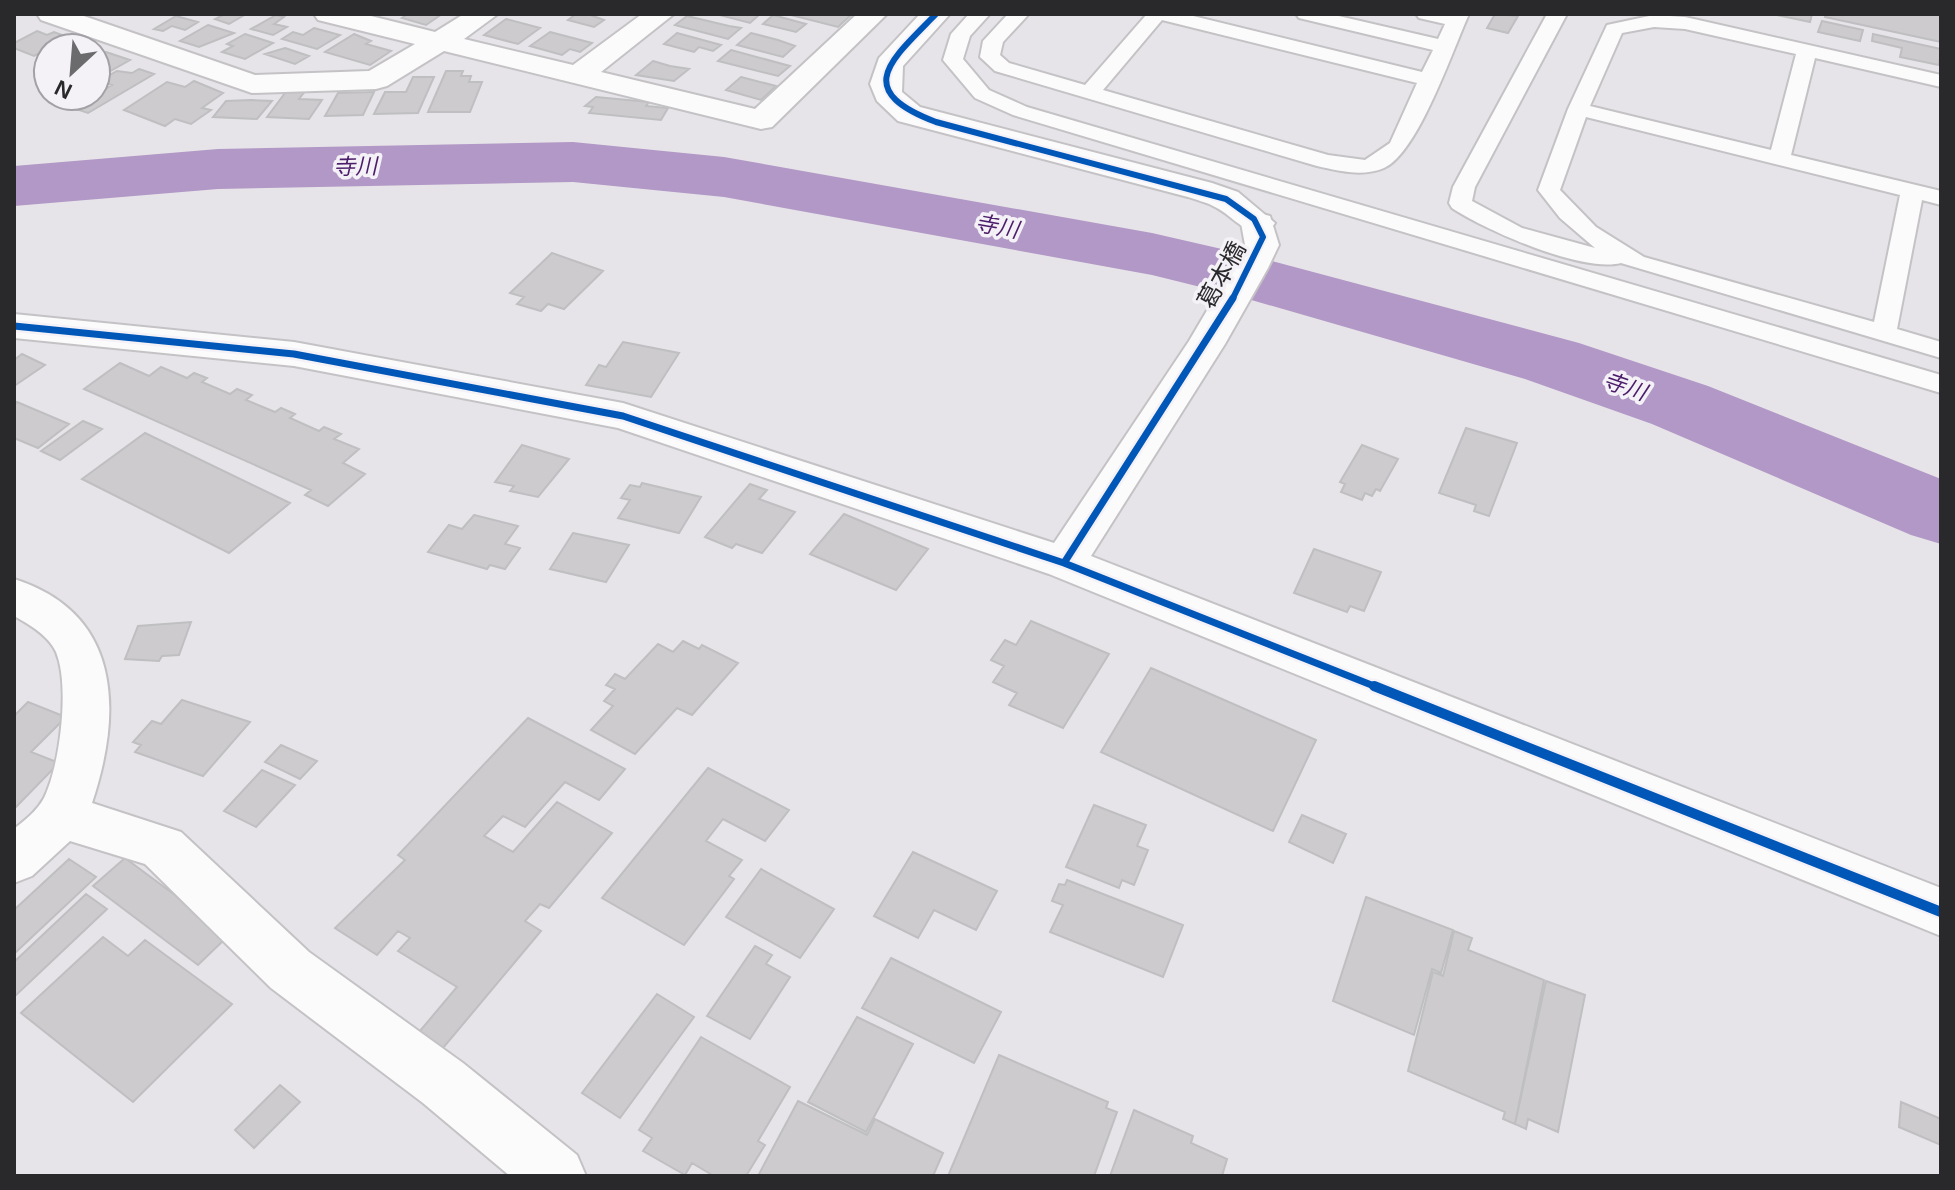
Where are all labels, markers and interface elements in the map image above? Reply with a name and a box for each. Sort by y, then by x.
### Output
north arrow [32,32,112,112]
text: N [51,75,76,104]
water label: 寺川 [333,154,379,179]
water label: 寺川 [973,210,1023,243]
street label: 葛本橋 [1192,237,1251,313]
water label: 寺川 [1600,367,1652,406]

